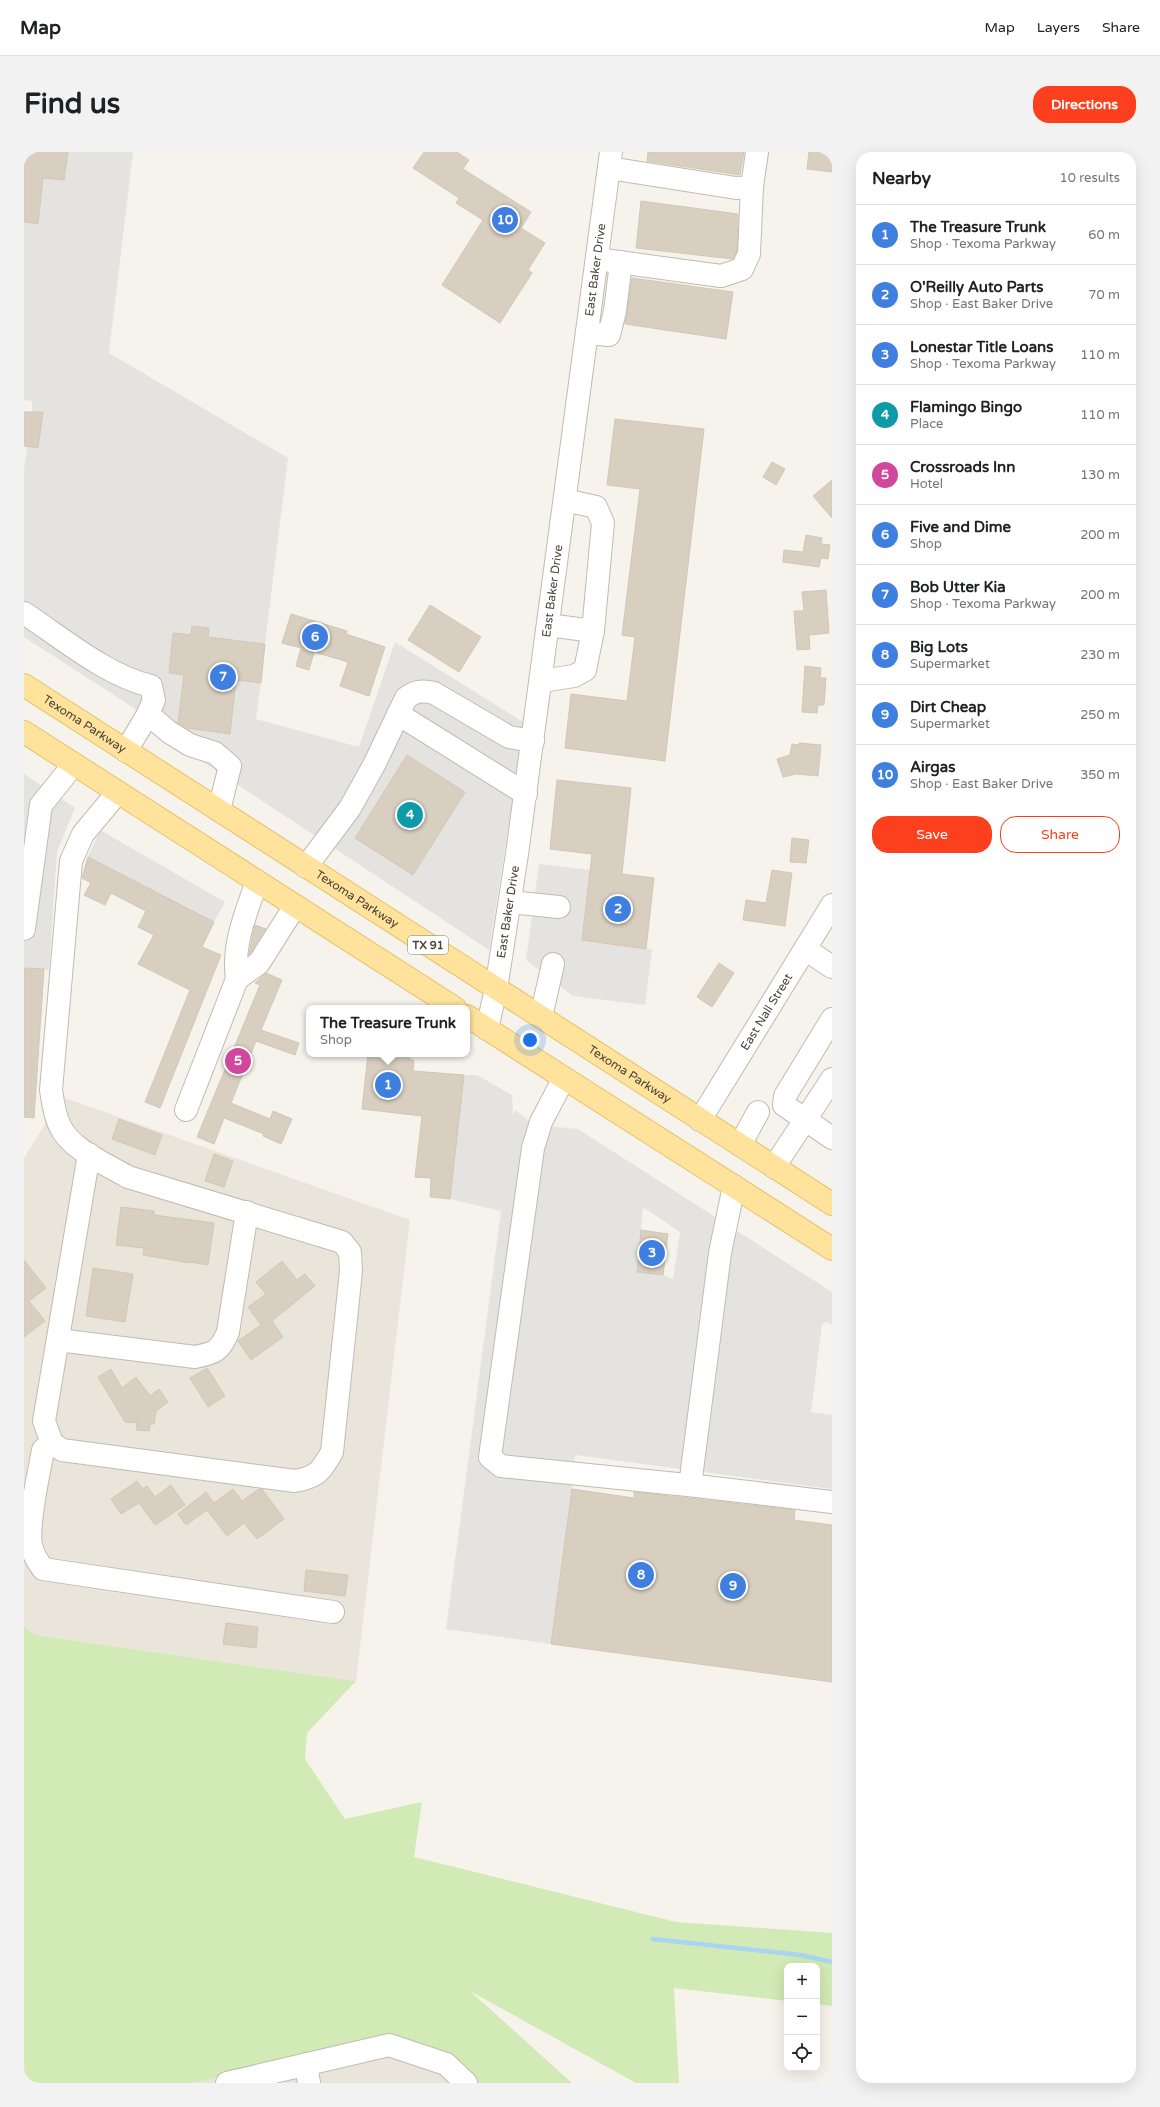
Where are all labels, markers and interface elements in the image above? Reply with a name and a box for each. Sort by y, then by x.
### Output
text: Map [20,17,61,39]
text: Map [985,19,1015,36]
text: Layers [1037,19,1080,36]
text: Share [1102,19,1140,36]
button: Directions [1033,86,1136,123]
text: Find us [24,87,120,121]
text: Nearby [872,168,931,189]
text: 10 results [1060,170,1120,186]
pin: 10 [492,205,518,235]
text: The Treasure Trunk [910,218,1046,236]
street label: East Baker Drive [582,222,608,317]
text: 1 [881,227,889,243]
text: 60 m [1088,227,1120,243]
text: Shop · Texoma Parkway [910,236,1056,252]
text: O'Reilly Auto Parts [910,278,1043,296]
text: 2 [881,287,889,303]
text: 70 m [1088,287,1120,303]
text: Shop · East Baker Drive [910,296,1053,312]
text: Lonestar Title Loans [910,338,1053,356]
text: 3 [881,347,889,363]
text: 110 m [1080,347,1120,363]
text: Shop · Texoma Parkway [910,356,1056,372]
text: Flamingo Bingo [910,398,1022,416]
text: 4 [881,407,889,423]
text: 110 m [1080,407,1120,423]
text: Place [910,416,943,432]
text: Crossroads Inn [910,458,1015,476]
text: 5 [881,467,889,483]
text: 130 m [1080,467,1120,483]
text: Hotel [910,476,943,492]
text: Five and Dime [910,518,1011,536]
text: 6 [881,527,889,543]
text: 200 m [1080,527,1120,543]
text: Shop [910,536,942,552]
street label: East Baker Drive [539,544,565,638]
text: Bob Utter Kia [910,578,1006,596]
text: 7 [881,587,889,603]
text: 200 m [1080,587,1120,603]
text: Shop · Texoma Parkway [910,596,1056,612]
pin: 6 [302,622,328,652]
text: Big Lots [910,638,968,656]
text: 8 [881,647,889,663]
text: 230 m [1080,647,1120,663]
text: Supermarket [910,656,990,672]
pin: 7 [210,662,236,692]
street label: Texoma Parkway [40,692,129,756]
text: Dirt Cheap [910,698,986,716]
text: 9 [881,707,889,723]
text: 250 m [1080,707,1120,723]
text: Supermarket [910,716,990,732]
text: Airgas [910,758,955,776]
text: 10 [877,767,893,783]
text: 350 m [1080,767,1120,783]
text: Shop · East Baker Drive [910,776,1053,792]
pin: 4 [397,800,423,830]
button: Save [872,816,992,853]
button: Share [1000,816,1120,853]
street label: East Baker Drive [494,865,522,959]
street label: Texoma Parkway [313,867,402,931]
pin: 2 [605,894,631,924]
road number: TX 91 [408,936,448,954]
street label: East Nall Street [738,970,796,1053]
popup [306,1005,470,1057]
text: The Treasure Trunk [320,1014,456,1032]
your location [520,1030,540,1050]
text: Shop [320,1032,352,1048]
street label: Texoma Parkway [586,1042,674,1106]
pin: 5 [225,1046,251,1076]
pin: 1 [375,1070,401,1100]
pin: 3 [639,1238,665,1268]
pin: 8 [628,1560,654,1590]
pin: 9 [720,1571,746,1601]
map controls [784,1963,820,2071]
button: + [784,1963,820,1999]
button: − [784,1999,820,2035]
button: locate [784,2035,820,2071]

